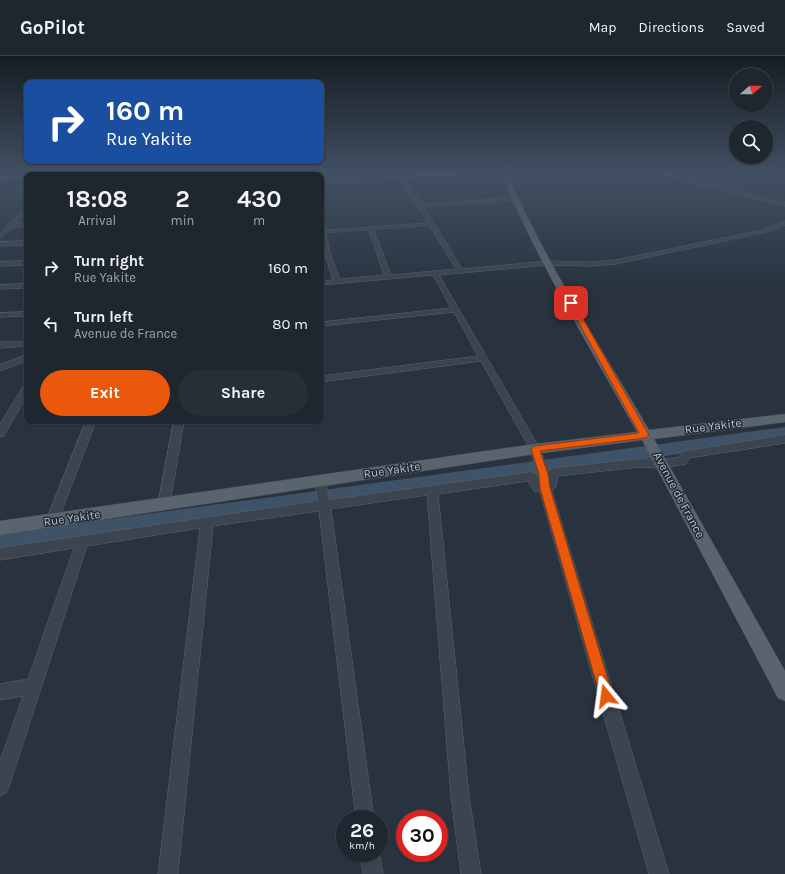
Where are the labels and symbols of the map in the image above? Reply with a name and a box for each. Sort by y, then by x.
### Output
north arrow [729,68,773,112]
pin [554,286,588,320]
street label: Rue Yakite [684,416,742,436]
street label: Avenue de France [650,450,708,540]
street label: Rue Yakite [363,459,421,481]
street label: Rue Yakite [43,507,101,529]
position arrow [585,675,627,717]
speed limit sign: 30 [396,810,448,862]

